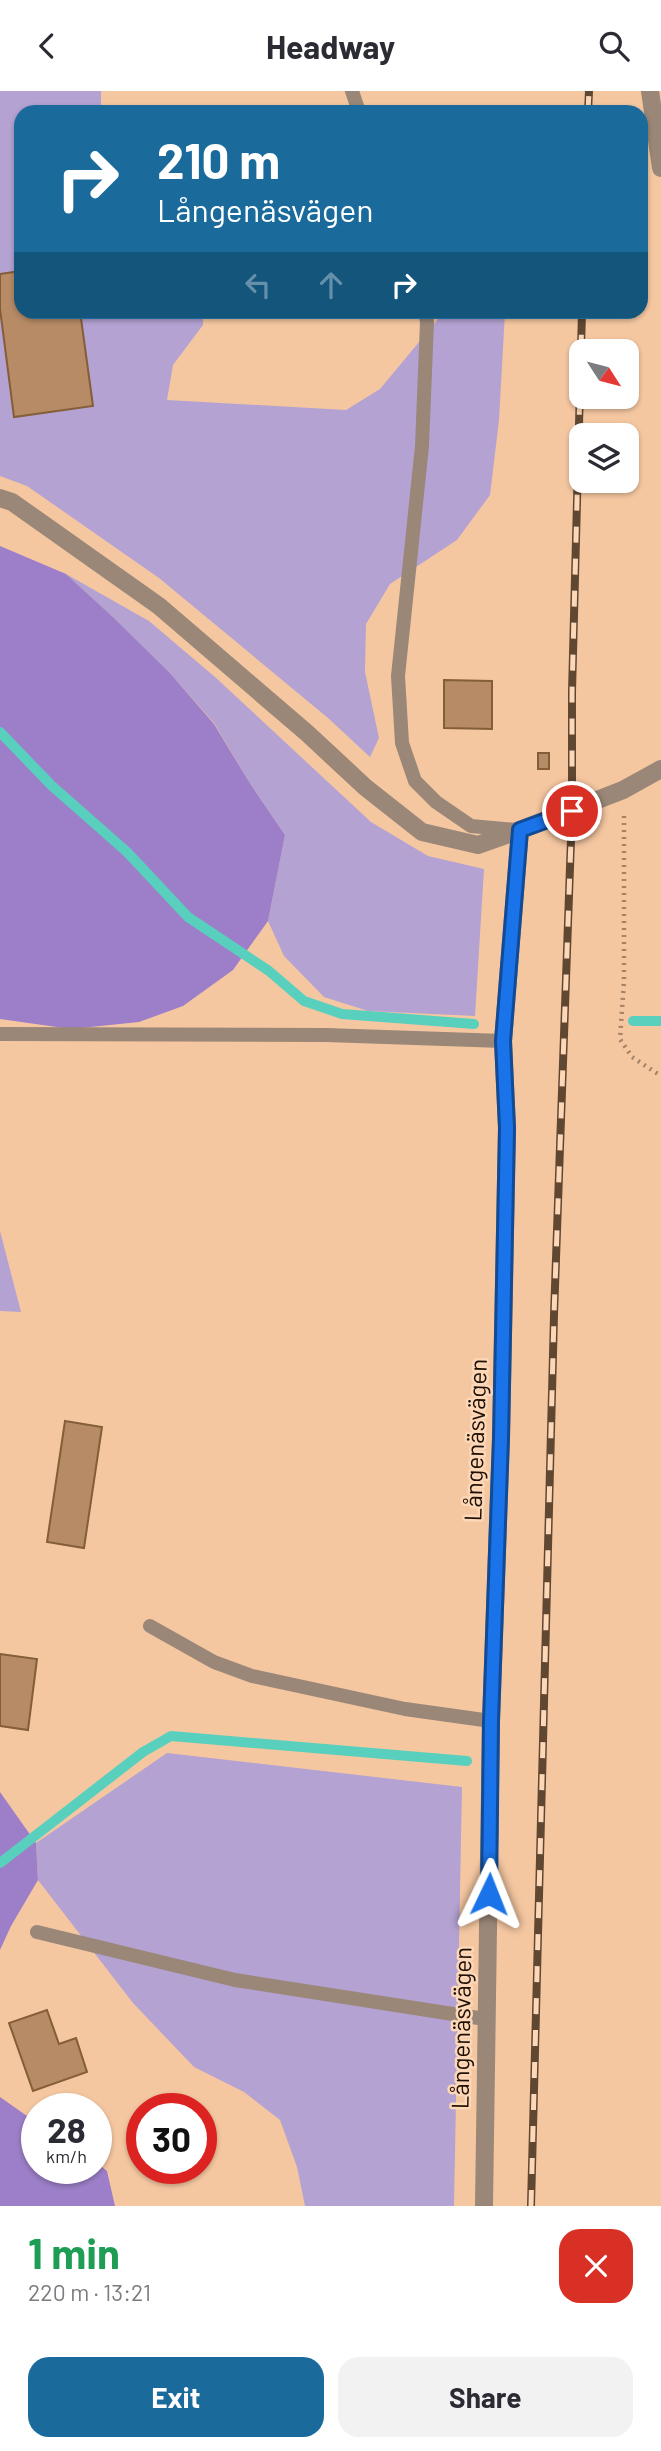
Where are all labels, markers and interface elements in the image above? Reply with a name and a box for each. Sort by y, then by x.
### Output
icon: back [28,27,66,65]
text: Headway [266,27,395,65]
icon: search [595,27,633,65]
text: 210 m [157,130,280,189]
icon: right [42,133,133,224]
text: Långenäsvägen [157,190,373,228]
icon: left [239,266,277,304]
icon: ahead [312,266,350,304]
icon: right [385,266,423,304]
north arrow [569,339,639,409]
map controls [569,339,639,493]
button: layers [569,423,639,493]
pin [542,781,602,841]
icon: arrive [553,792,591,830]
street label: Långenäsvägen [457,1358,492,1522]
position arrow [452,1857,526,1931]
street label: Långenäsvägen [445,1947,476,2109]
speed limit sign: 30 [126,2093,217,2184]
text: 28 [47,2108,86,2150]
text: km/h [46,2145,87,2167]
text: 1 min [28,2227,120,2277]
button: close [559,2229,633,2303]
text: 220 m · 13:21 [28,2278,151,2306]
button: Exit [28,2357,324,2437]
button: Share [338,2357,633,2437]

